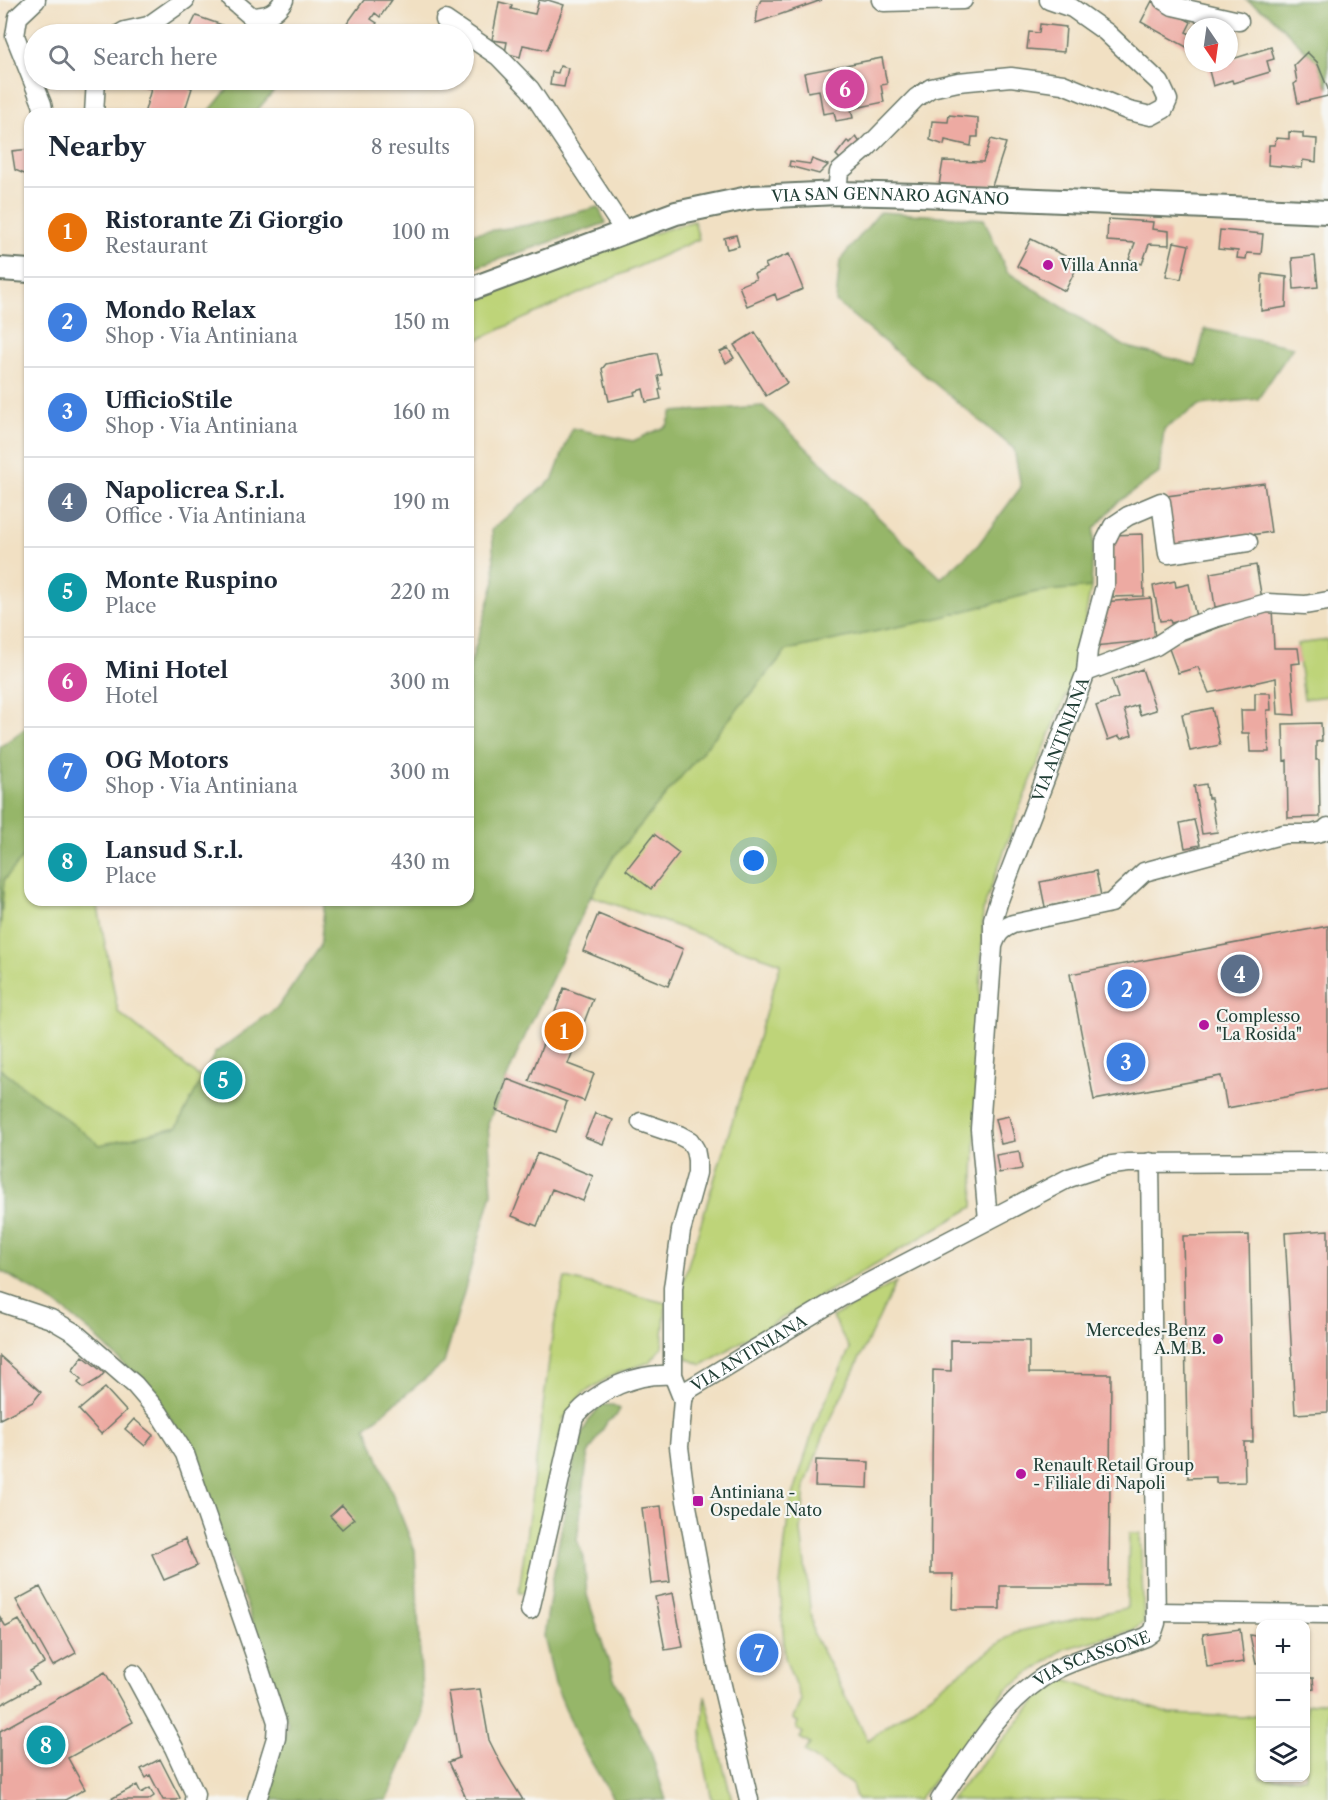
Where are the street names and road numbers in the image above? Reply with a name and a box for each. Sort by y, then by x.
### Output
street label: VIA SAN GENNARO AGNANO [770,183,1010,209]
street label: VIA ANTINIANA [1027,673,1094,805]
street label: VIA ANTINIANA [686,1310,811,1396]
street label: VIA SCASSONE [1029,1626,1153,1691]

